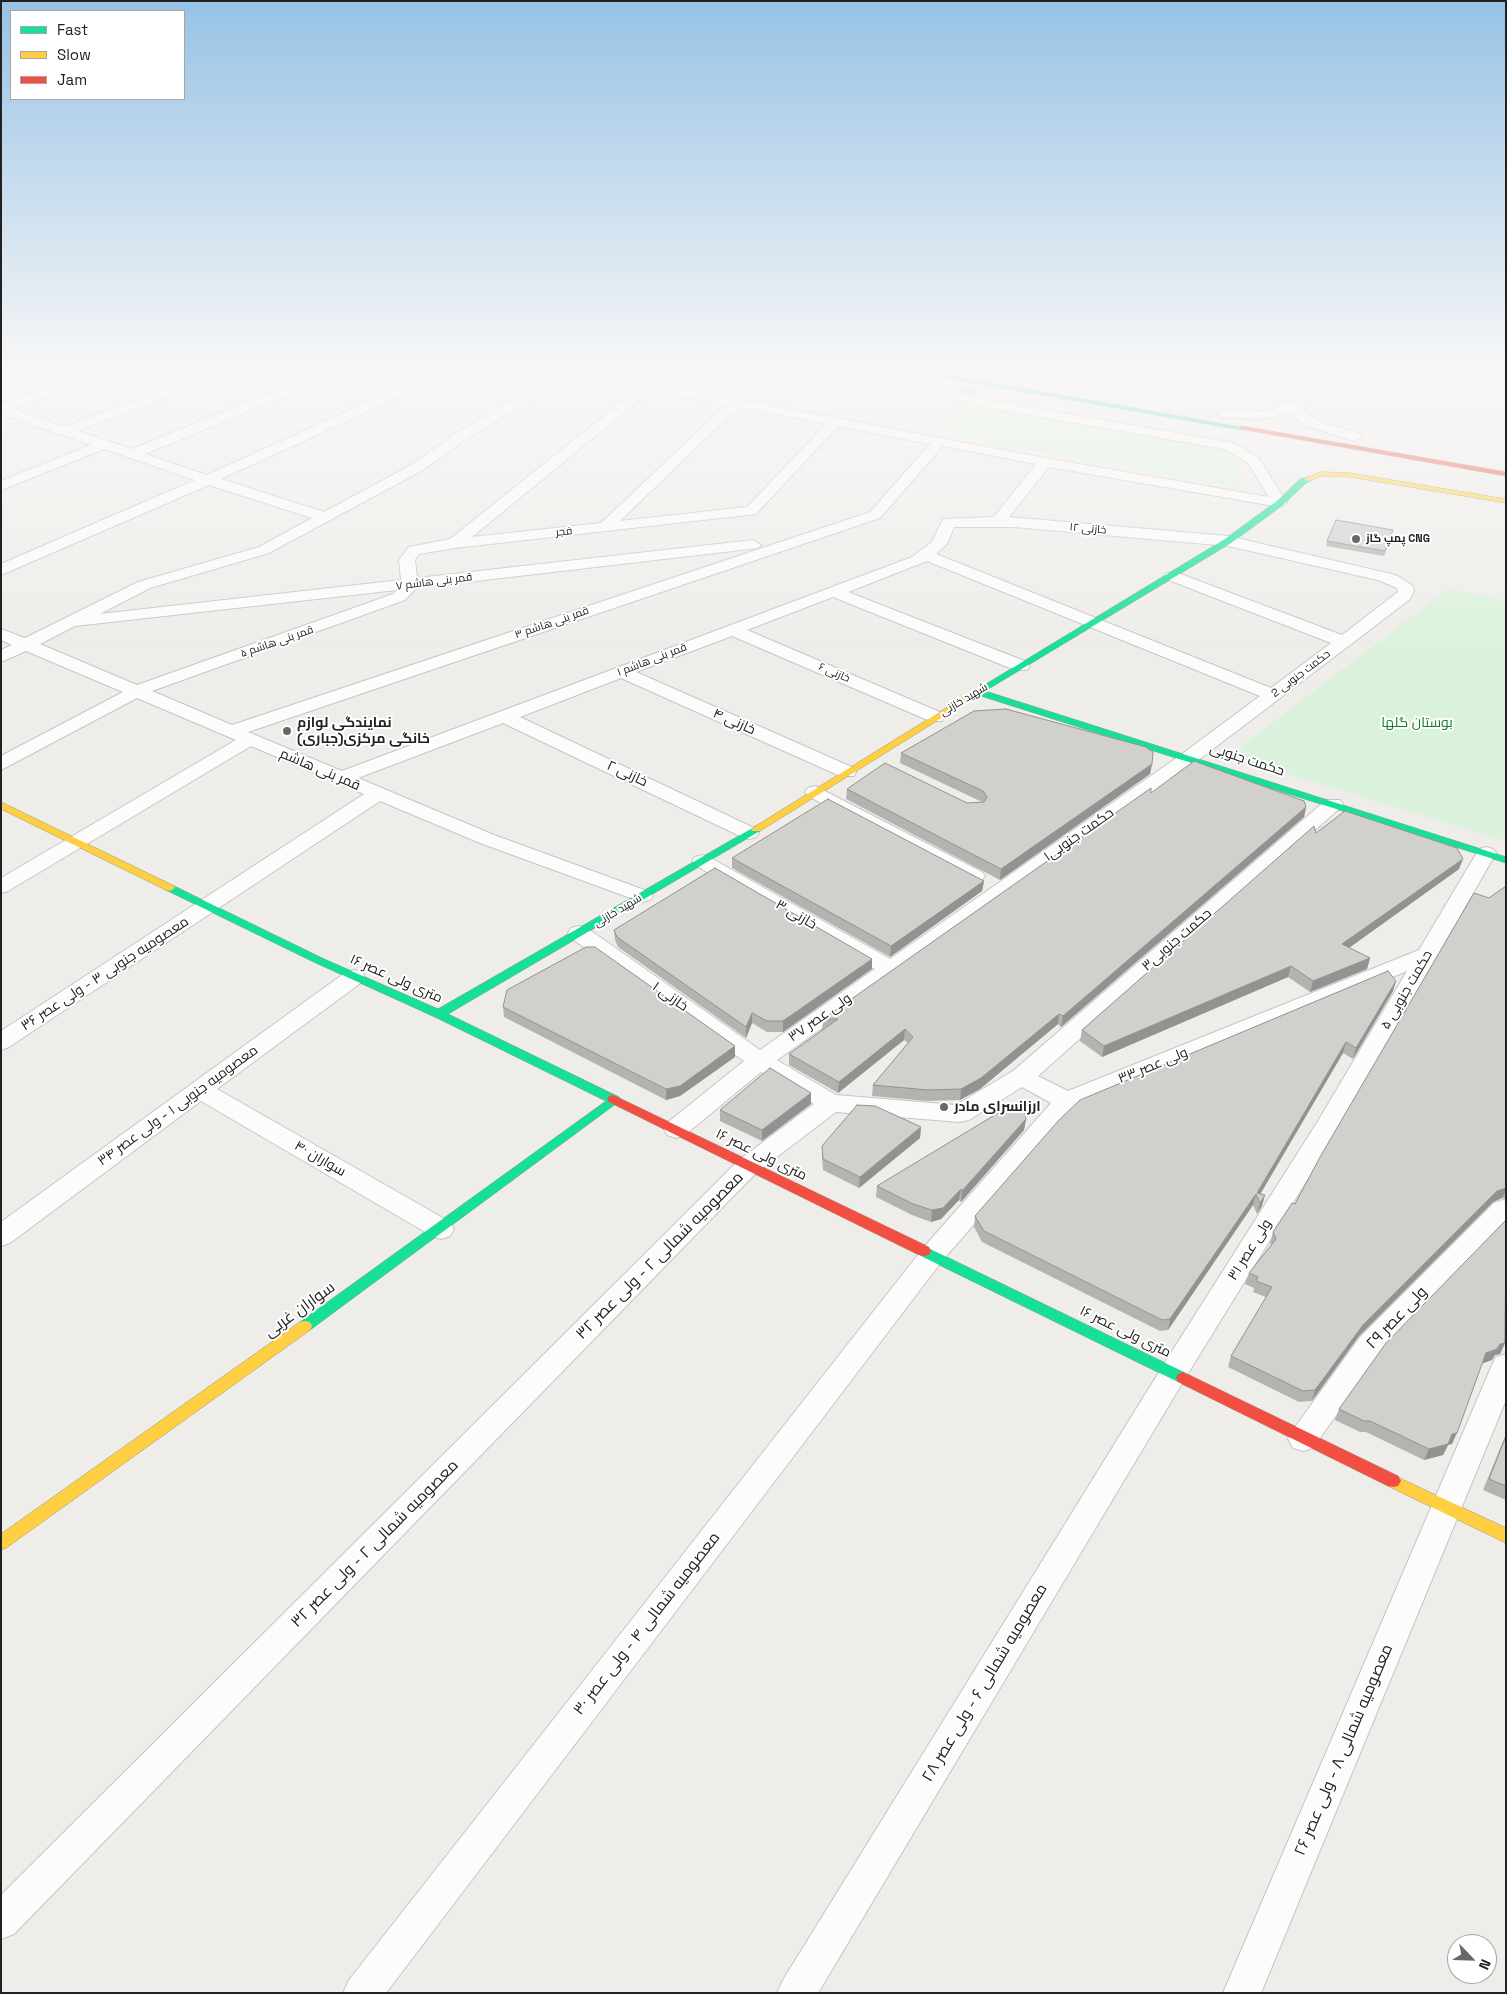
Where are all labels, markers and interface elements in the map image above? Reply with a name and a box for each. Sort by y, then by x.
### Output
legend [10,10,185,100]
text: Fast [57,20,88,39]
text: Slow [57,45,91,64]
text: Jam [57,70,87,89]
street label: خازنی ۱۲ [1069,521,1107,537]
street label: فجر [555,525,573,539]
place label: پمپ گاز CNG [1366,532,1430,546]
marker: پمپ گاز CNG [1350,533,1362,545]
street label: قمر بنی هاشم ۷ [395,571,473,593]
street label: قمر بنی هاشم ۳ [513,604,591,642]
street label: قمر بنی هاشم ۵ [239,623,315,661]
street label: قمر بنی هاشم ۱ [615,641,689,679]
street label: حکمت جنوبی 2 [1269,648,1333,700]
street label: خازنی ۶ [816,660,852,686]
street label: شهید خازنی [938,681,990,719]
street label: خازنی ۴ [710,705,758,739]
place label: نمایندگی لوازم خانگی مرکزی(جباری) [297,715,430,748]
park label: بوستان گلها [1381,715,1453,731]
marker: نمایندگی لوازم خانگی مرکزی(جباری) [281,725,293,737]
street label: حکمت جنوبی [1208,740,1286,780]
street label: قمر بنی هاشم [277,746,363,794]
street label: خازنی ۲ [604,757,650,791]
street label: حکمت جنوبی۱ [1041,805,1117,865]
street label: شهید خازنی [592,892,644,930]
street label: خازنی ۳ [772,897,820,933]
street label: حکمت جنوبی۳ [1139,905,1215,975]
street label: معصومیه جنوبی ۳ - ولی عصر ۳۶ [18,913,192,1035]
street label: حکمت جنوبی ۵ [1378,947,1436,1033]
street label: ۱۶ متری ولی عصر [347,951,445,1007]
street label: خازنی ۱ [649,979,691,1015]
street label: ولی عصر ۳۷ [785,990,855,1046]
street label: معصومیه جنوبی ۱ - ولی عصر ۳۴ [95,1042,261,1170]
street label: ولی عصر ۳۳ [1116,1044,1190,1088]
place label: ارزانسرای مادر [954,1099,1041,1115]
marker: ارزانسرای مادر [938,1101,950,1113]
street label: ۱۶ متری ولی عصر [713,1126,809,1184]
street label: سواران ۴۰ [291,1138,349,1180]
street label: معصومیه شمالی ۲ - ولی عصر ۳۲ [572,1168,748,1344]
street label: ولی عصر ۳۱ [1225,1216,1275,1284]
street label: سواران غربی [261,1278,339,1342]
street label: ولی عصر ۲۹ [1362,1283,1432,1353]
street label: ۱۶ متری ولی عصر [1077,1303,1173,1361]
street label: معصومیه شمالی ۲ - ولی عصر ۳۲ [287,1456,463,1632]
street label: معصومیه شمالی ۴ - ولی عصر ۳۰ [570,1529,724,1719]
street label: معصومیه شمالی ۶ - ولی عصر ۲۸ [918,1581,1052,1785]
street label: معصومیه شمالی ۸ - ولی عصر ۲۶ [1291,1642,1397,1858]
north arrow [1447,1934,1497,1984]
text: N [1475,1957,1495,1973]

